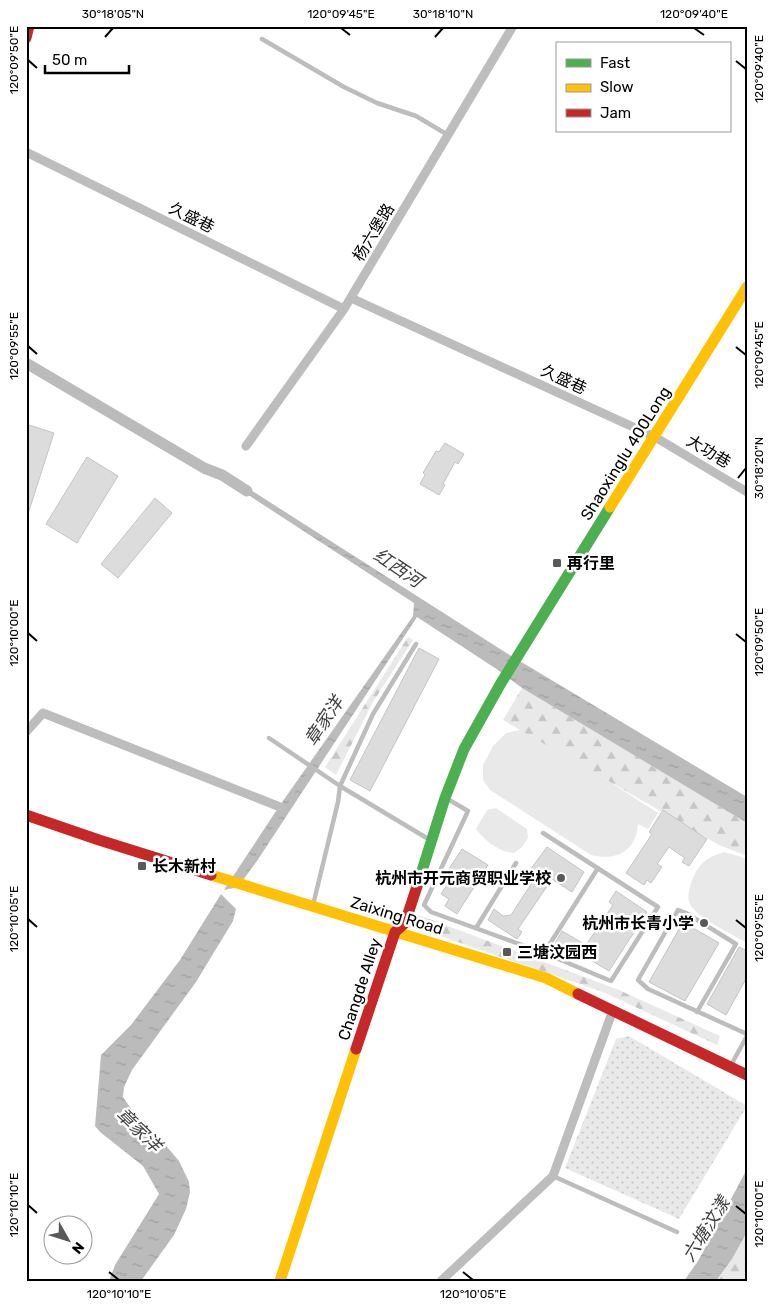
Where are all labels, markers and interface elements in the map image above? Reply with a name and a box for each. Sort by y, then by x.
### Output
text: 30°18'05"N [82,7,144,21]
text: 120°09'45"E [307,7,375,21]
text: 30°18'10"N [413,7,473,21]
text: 120°09'40"E [660,7,728,21]
text: 120°09'50"E [7,26,21,94]
text: 120°09'40"E [752,35,766,103]
scale bar [45,42,129,74]
legend [556,42,730,132]
text: 50 m [52,51,87,69]
text: Fast [600,54,630,72]
text: Slow [600,78,633,96]
text: Jam [600,104,631,122]
street label: 久盛巷 [166,198,218,237]
street label: 杨六堡路 [349,200,398,265]
text: 120°09'55"E [7,312,21,380]
text: 120°09'45"E [752,321,766,389]
street label: 久盛巷 [538,361,590,398]
street label: Shaoxinglu 400Long [577,383,674,524]
street label: 大功巷 [683,431,734,472]
text: 30°18'20"N [752,437,766,499]
water label: 红西河 [369,544,429,594]
place label: 再行里 [567,554,615,573]
marker: 再行里 [551,557,563,569]
text: 120°10'00"E [7,600,21,666]
text: 120°09'50"E [752,608,766,676]
water label: 章家洋 [300,691,349,750]
place label: 长木新村 [152,857,216,876]
marker: 长木新村 [136,860,148,872]
place label: 杭州市开元商贸职业学校 [375,869,552,888]
marker: 杭州市开元商贸职业学校 [555,872,567,884]
text: 120°10'05"E [7,886,21,952]
street label: Zaixing Road [348,892,445,939]
text: 120°09'55"E [752,894,766,962]
place label: 杭州市长青小学 [582,914,694,933]
marker: 杭州市长青小学 [698,917,710,929]
street label: Changde Alley [334,935,385,1043]
place label: 三塘汶园西 [517,943,597,962]
marker: 三塘汶园西 [501,946,513,958]
water label: 章家洋 [112,1103,168,1158]
text: 120°10'10"E [7,1173,21,1237]
text: 120°10'00"E [752,1181,766,1247]
water label: 六塘汶漾 [678,1191,735,1265]
north arrow [42,1214,92,1264]
text: N [68,1239,87,1257]
text: 120°10'10"E [87,1287,151,1301]
text: 120°10'05"E [440,1287,506,1301]

